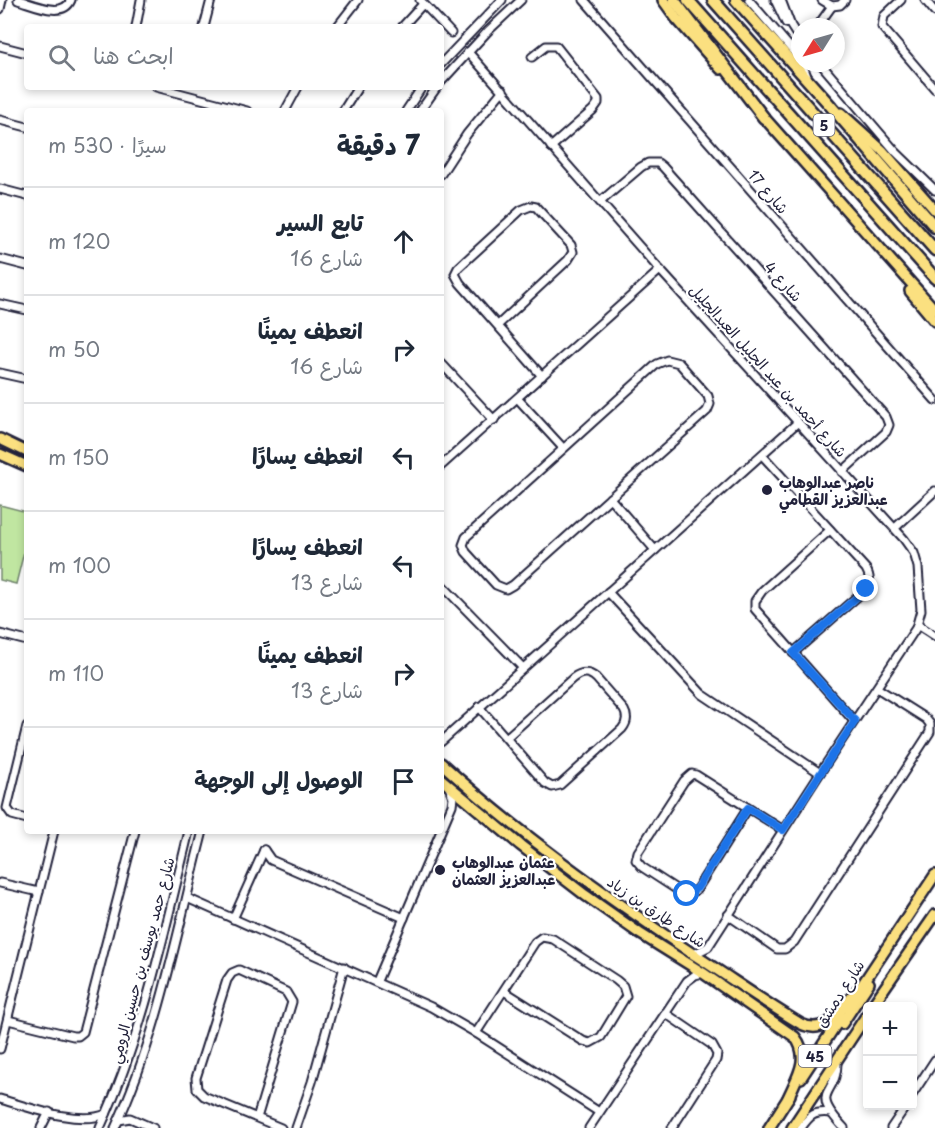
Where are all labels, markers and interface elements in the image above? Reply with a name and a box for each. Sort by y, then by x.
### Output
north arrow [791,18,845,72]
search box [24,24,444,90]
text: ابحث هنا [93,38,174,71]
icon: search [45,41,78,74]
road number: 5 [814,114,834,136]
text: 7 دقيقة [337,125,420,164]
text: سيرًا · 530 m [48,130,167,160]
street label: شارع 17 [743,164,795,218]
text: تابع السير [278,205,363,238]
icon: ahead [387,225,420,258]
text: 120 m [48,226,110,256]
text: شارع 16 [290,243,363,273]
street label: شارع 4 [760,256,808,306]
street label: شارع أحمد بن عبد الجليل العبدالجليل [685,278,853,462]
text: انعطف يمينًا [258,313,363,346]
icon: right [387,333,420,366]
text: 50 m [48,334,100,364]
text: شارع 16 [290,351,363,381]
text: انعطف يسارًا [252,438,363,471]
icon: left [387,441,420,474]
text: 150 m [48,442,109,472]
place label: ناصر عبدالوهاب عبدالعزيز القطامي [779,470,888,514]
marker: ناصر عبدالوهاب عبدالعزيز القطامي [760,483,774,497]
text: انعطف يسارًا [252,529,363,562]
icon: left [387,549,420,582]
text: 100 m [48,550,111,580]
text: شارع 13 [291,567,363,597]
route end [852,575,878,601]
text: انعطف يمينًا [258,637,363,670]
icon: right [387,657,420,690]
text: 110 m [48,658,104,688]
text: شارع 13 [291,675,363,705]
text: الوصول إلى الوجهة [194,762,363,795]
icon: arrive [387,765,420,798]
place label: عثمان عبدالوهاب عبدالعزيز العثمان [452,850,555,890]
street label: شارع حمد يوسف بن حسين الرومي [102,854,183,1066]
marker: عثمان عبدالوهاب عبدالعزيز العثمان [433,863,447,877]
street label: شارع طارق بن زياد [603,869,711,953]
route start [673,880,699,906]
street label: شارع دمشق [809,955,869,1031]
map controls [863,1002,917,1110]
button: + [863,1002,917,1056]
road number: 45 [798,1045,832,1067]
button: − [863,1056,917,1110]

